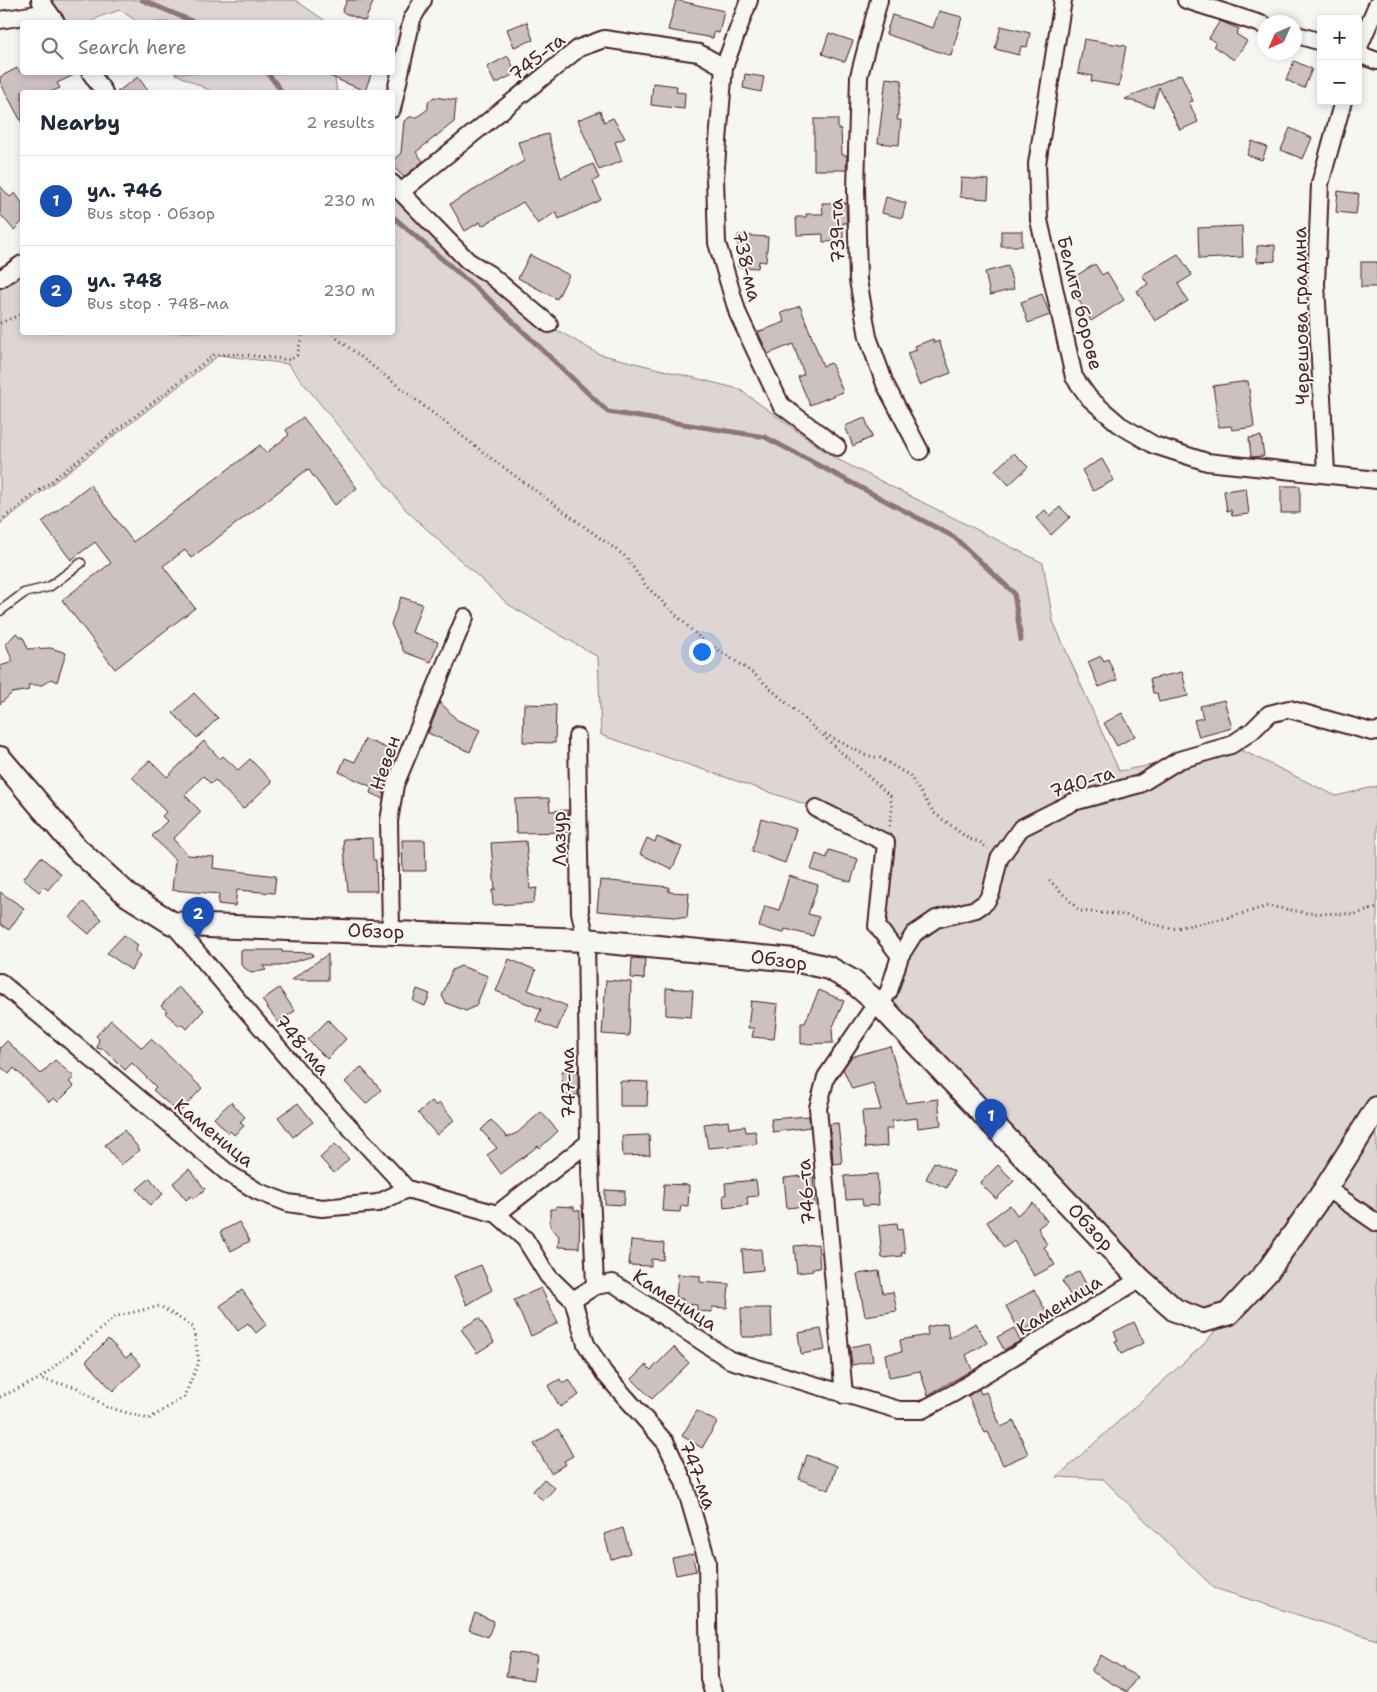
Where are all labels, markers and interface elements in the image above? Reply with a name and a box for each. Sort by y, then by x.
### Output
north arrow [1257,15,1302,60]
map controls [1317,15,1362,105]
button: + [1317,15,1362,60]
search box [20,20,395,75]
street label: 745-та [504,27,570,87]
icon: search [38,34,66,62]
text: Search here [78,35,187,60]
button: − [1317,60,1362,105]
text: Nearby [40,109,120,137]
text: 2 results [306,112,375,133]
text: ул. 746 [87,178,162,203]
text: 1 [52,190,60,211]
text: 230 m [323,190,375,211]
street label: 739-та [823,198,851,264]
text: Bus stop · Обзор [87,203,215,224]
street label: Черешова градина [1287,226,1315,405]
street label: 738-ма [727,228,767,304]
street label: Белите борове [1051,233,1109,373]
text: ул. 748 [87,268,162,293]
text: 2 [50,280,62,301]
text: 230 m [323,280,375,301]
text: Bus stop · 748-ма [87,293,229,314]
your location [689,639,715,665]
street label: Невен [364,732,406,794]
street label: 740-та [1047,760,1117,804]
street label: Лазур [546,811,572,867]
pin: 2 [182,897,214,938]
street label: Обзор [347,918,405,944]
street label: Обзор [749,944,809,976]
street label: 748-ма [269,1009,335,1081]
street label: 747-ма [555,1047,581,1119]
street label: Каменица [169,1093,259,1173]
pin: 1 [975,1099,1007,1140]
street label: 746-та [791,1158,821,1226]
street label: Обзор [1062,1198,1120,1256]
street label: Каменица [628,1263,722,1337]
street label: Каменица [1012,1269,1107,1341]
street label: 747-ма [673,1437,723,1513]

